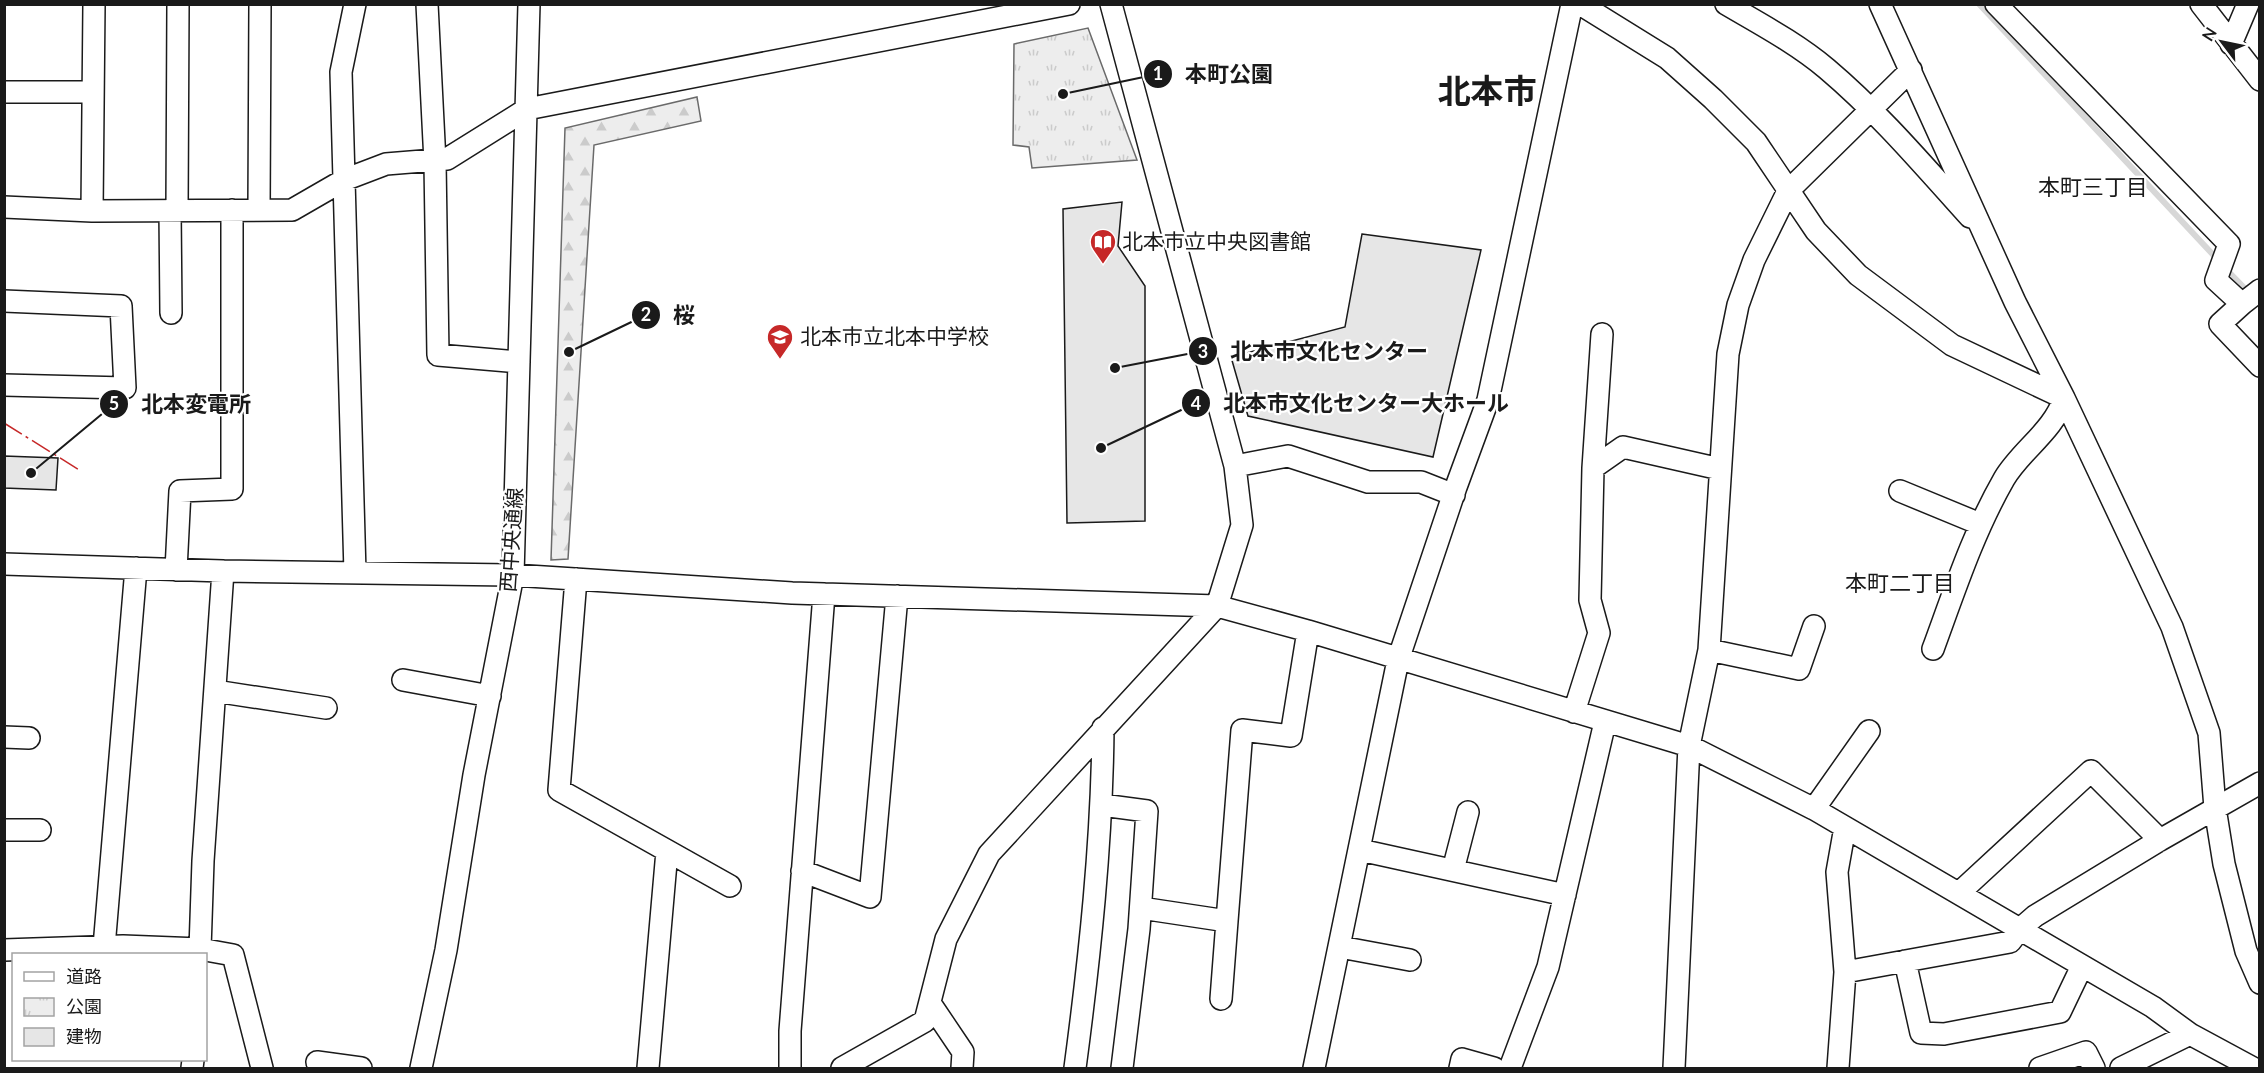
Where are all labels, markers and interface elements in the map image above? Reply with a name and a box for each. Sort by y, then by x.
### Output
north arrow [2192,12,2252,72]
text: N [2198,24,2220,44]
callout: 本町公園 [1143,54,1285,94]
text: 本町公園 [1185,60,1273,87]
text: 1 [1153,62,1163,84]
district label: 北本市 [1438,70,1537,110]
district label: 本町三丁目 [2038,173,2148,200]
library icon: 北本市立中央図書館 [1088,227,1118,265]
place label: 北本市立中央図書館 [1122,228,1311,253]
callout: 桜 [631,295,707,335]
text: 桜 [673,301,695,328]
text: 2 [641,303,651,325]
school or university icon: 北本市立北本中学校 [765,322,795,360]
place label: 北本市立北本中学校 [800,323,989,348]
callout: 北本市文化センター [1188,331,1440,371]
text: 北本市文化センター [1230,337,1428,364]
text: 3 [1198,340,1208,362]
callout: 北本市文化センター大ホール [1181,383,1521,423]
callout: 北本変電所 [99,384,263,424]
text: 北本市文化センター大ホール [1223,389,1509,416]
text: 北本変電所 [141,390,251,417]
text: 5 [109,392,119,414]
text: 4 [1191,392,1201,414]
street label: 西中央通線 [494,487,527,593]
district label: 本町二丁目 [1845,569,1955,596]
legend [12,953,207,1061]
text: 道路 [66,965,102,987]
text: 公園 [66,995,102,1017]
text: 建物 [66,1025,102,1047]

